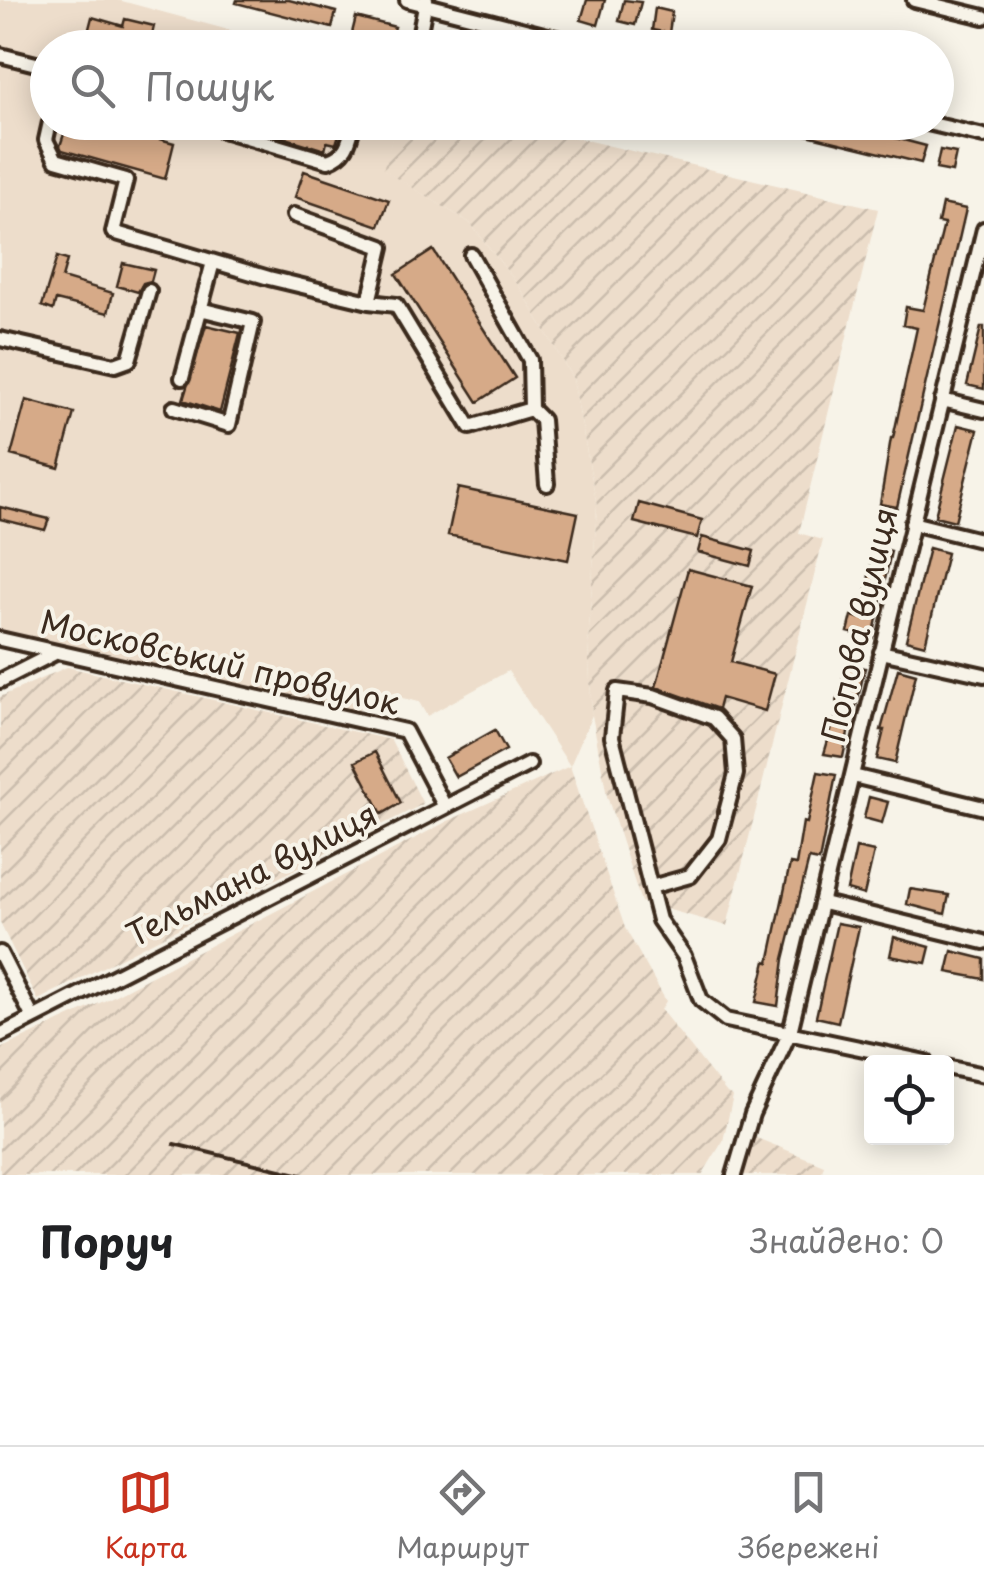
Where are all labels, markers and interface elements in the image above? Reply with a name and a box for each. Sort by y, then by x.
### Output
search box [30,30,954,140]
text: Пошук [145,57,274,114]
icon: search [65,58,120,113]
street label: Попова вулиця [808,503,908,746]
street label: Московський провулок [36,596,405,726]
street label: Тельмана вулиця [117,789,385,957]
map controls [864,1055,954,1145]
button: locate [864,1055,954,1145]
text: Поруч [40,1209,174,1272]
text: Знайдено: 0 [750,1216,944,1264]
tab: Карта [105,1465,187,1568]
tab: Маршрут [396,1465,529,1568]
tab: Збережені [738,1465,879,1568]

